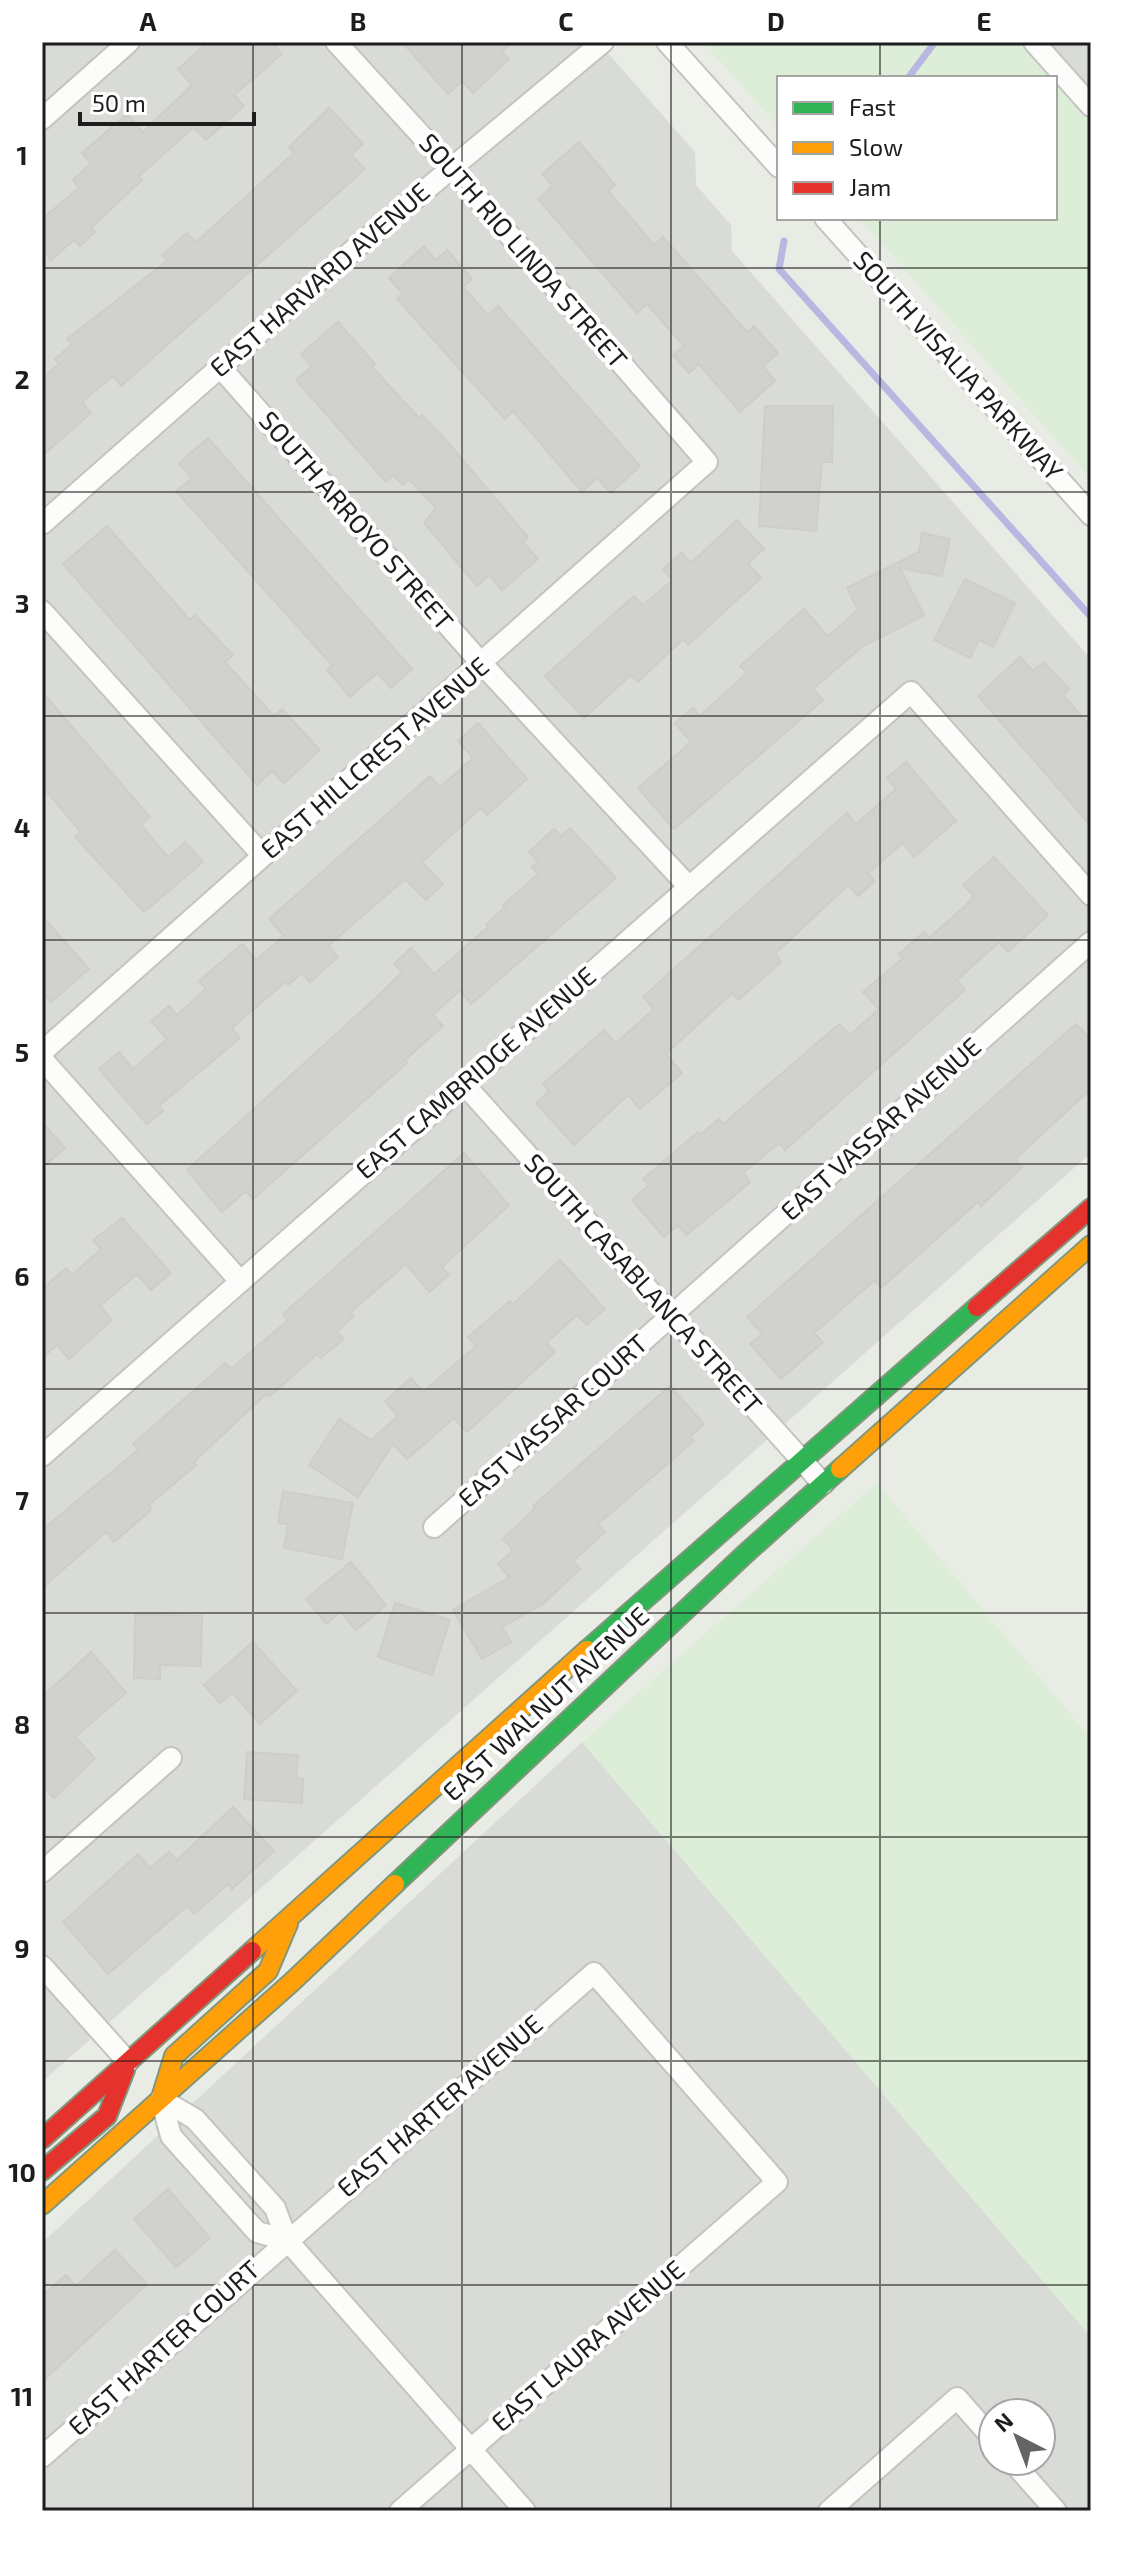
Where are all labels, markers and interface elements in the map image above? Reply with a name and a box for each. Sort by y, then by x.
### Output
text: A [140,5,157,36]
text: B [350,5,366,36]
text: C [558,5,574,36]
text: D [767,5,785,36]
text: E [976,5,992,36]
scale bar [80,76,254,126]
legend [777,76,1057,220]
text: 50 m [92,88,146,117]
text: Fast [849,92,896,121]
street label: SOUTH RIO LINDA STREET [414,126,634,374]
text: Slow [849,132,903,161]
text: 1 [16,139,28,170]
text: Jam [849,172,891,201]
street label: EAST HARVARD AVENUE [203,175,435,383]
street label: SOUTH VISALIA PARKWAY [848,244,1070,486]
text: 2 [14,363,30,394]
street label: SOUTH ARROYO STREET [254,404,461,636]
text: 3 [15,587,29,618]
street label: EAST HILLCREST AVENUE [254,649,494,864]
text: 4 [14,811,30,842]
street label: EAST CAMBRIDGE AVENUE [349,959,601,1184]
street label: EAST VASSAR AVENUE [774,1030,986,1226]
text: 5 [15,1036,29,1067]
street label: SOUTH CASABLANCA STREET [519,1146,769,1419]
text: 6 [14,1260,30,1291]
street label: EAST VASSAR COURT [451,1327,653,1513]
text: 7 [15,1484,29,1515]
street label: EAST WALNUT AVENUE [436,1599,654,1806]
text: 8 [14,1708,30,1739]
text: 9 [14,1932,30,1963]
street label: EAST HARTER AVENUE [330,2007,548,2202]
text: 10 [8,2156,36,2187]
street label: EAST HARTER COURT [61,2253,265,2441]
street label: EAST LAURA AVENUE [484,2253,690,2437]
text: 11 [11,2380,33,2411]
north arrow [977,2397,1057,2477]
text: N [988,2406,1018,2436]

